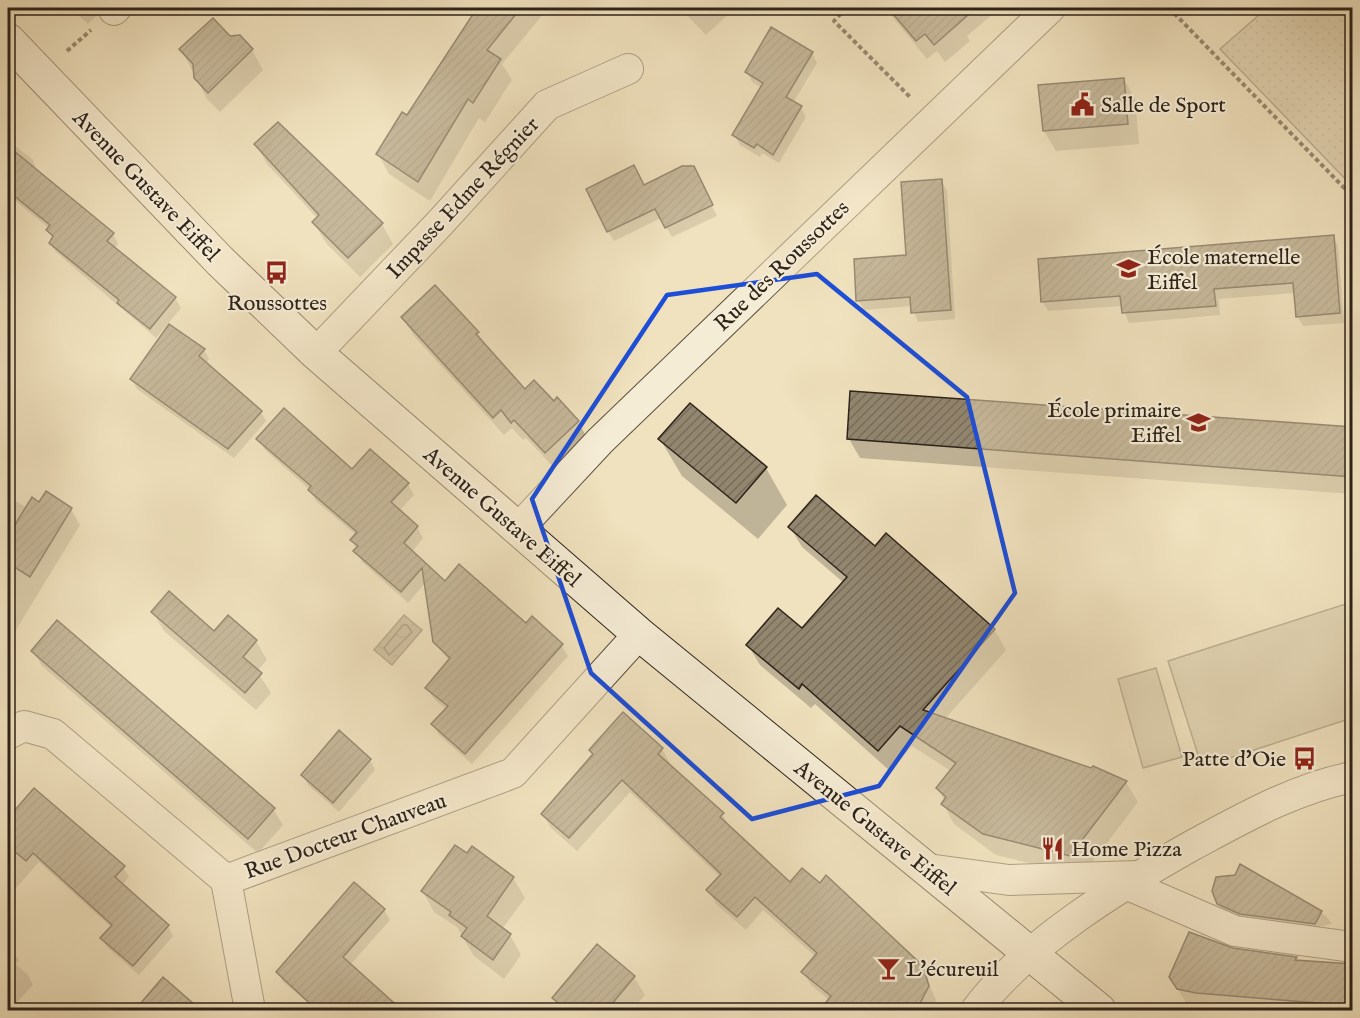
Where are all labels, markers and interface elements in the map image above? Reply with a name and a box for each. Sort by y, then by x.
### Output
public building icon: Salle de Sport [1070,91,1096,117]
place label: Salle de Sport [1101,92,1226,120]
street label: Avenue Gustave Eiffel [65,104,225,268]
street label: Impasse Edme Régnier [381,112,546,285]
street label: Rue des Roussottes [709,195,856,338]
place label: École maternelle Eiffel [1147,244,1300,297]
school or university icon: École maternelle Eiffel [1116,256,1142,282]
bus stop icon: Roussottes [264,260,290,286]
place label: Roussottes [227,290,327,318]
place label: École primaire Eiffel [1047,397,1181,450]
school or university icon: École primaire Eiffel [1186,409,1212,435]
street label: Avenue Gustave Eiffel [416,441,586,594]
bus stop icon: Patte d'Oie [1291,745,1317,771]
place label: Patte d'Oie [1182,746,1286,774]
street label: Avenue Gustave Eiffel [787,754,961,902]
street label: Rue Docteur Chauveau [241,787,450,886]
restaurant icon: Home Pizza [1040,835,1066,861]
place label: Home Pizza [1071,836,1182,864]
bar icon: L'écureuil [875,955,901,981]
place label: L'écureuil [906,956,998,984]

